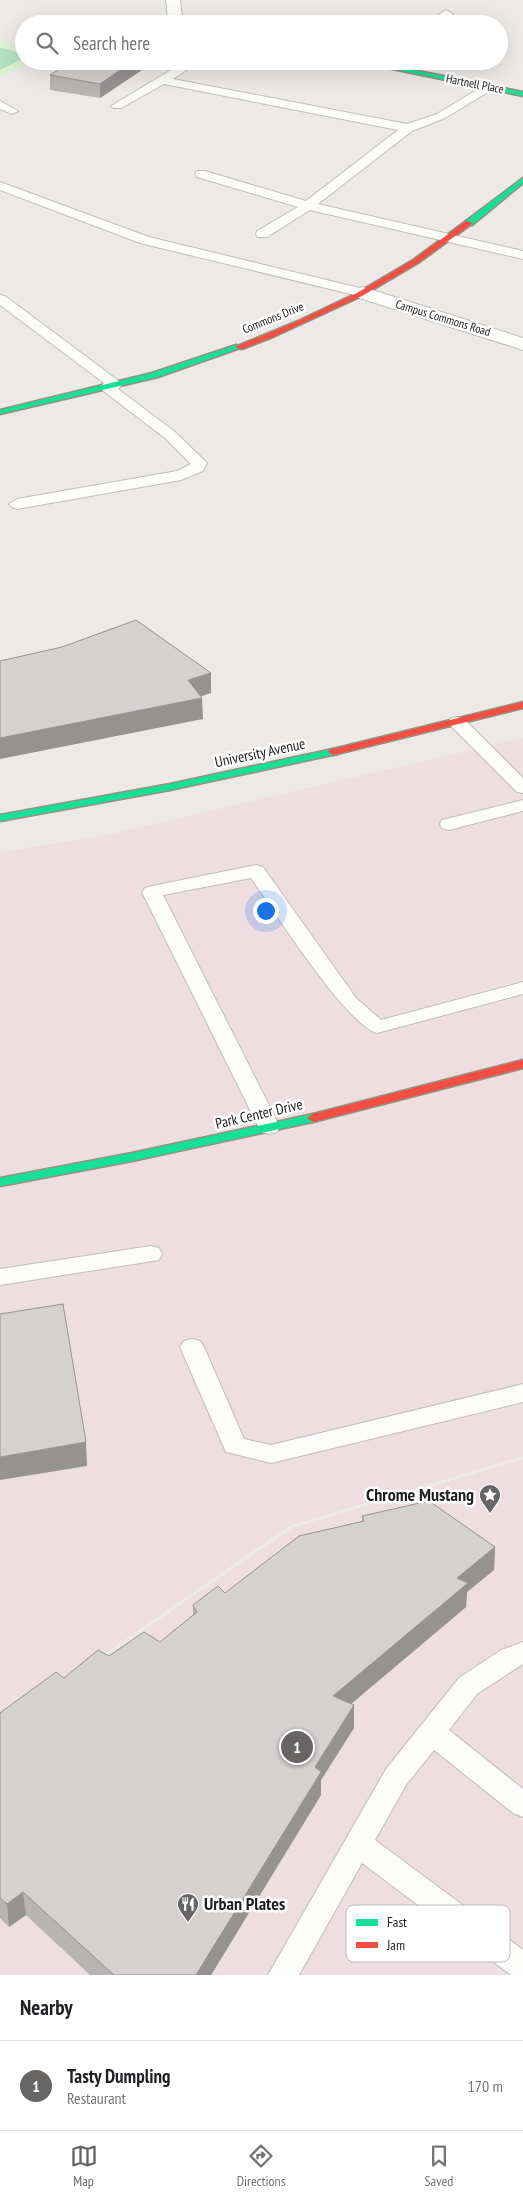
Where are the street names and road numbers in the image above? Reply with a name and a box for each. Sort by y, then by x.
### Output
street label: Hartnell Place [445,71,505,96]
street label: Campus Commons Road [394,296,492,339]
street label: Commons Drive [240,298,306,337]
street label: University Avenue [213,734,307,771]
street label: Park Center Drive [213,1094,304,1133]

